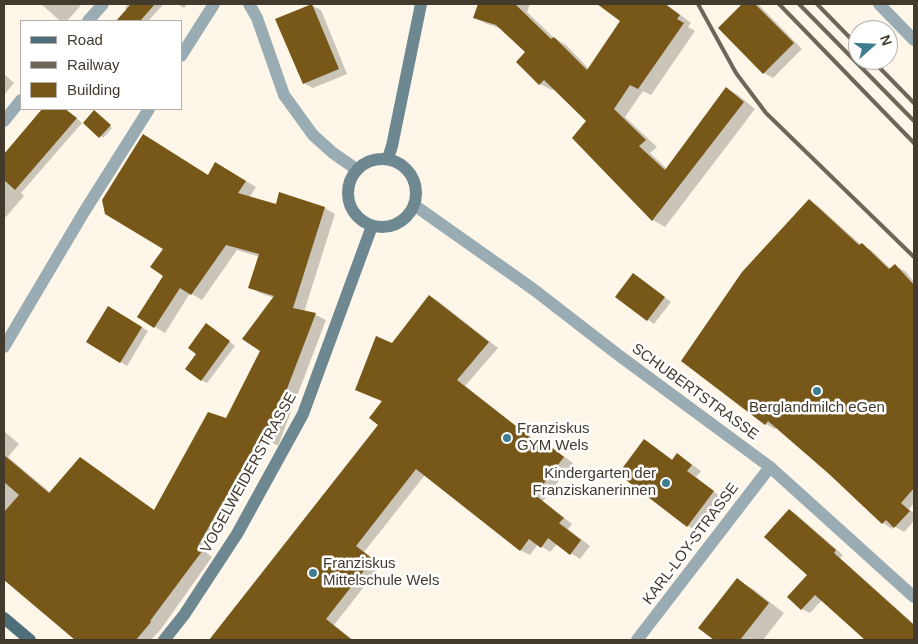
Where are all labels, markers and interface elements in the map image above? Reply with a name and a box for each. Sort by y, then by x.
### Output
legend [20,20,182,110]
north arrow [848,20,898,70]
text: Road [67,31,103,48]
text: N [877,33,895,48]
text: Railway [67,56,120,73]
text: Building [67,81,120,98]
street label: SCHUBERTSTRASSE [628,340,762,444]
marker: Berglandmilch eGen [811,385,823,397]
street label: VOGELWEIDERSTRASSE [197,390,301,556]
place label: Berglandmilch eGen [749,399,885,417]
place label: Franziskus GYM Wels [517,420,590,455]
marker: Franziskus GYM Wels [501,432,513,444]
place label: Kindergarten der Franziskanerinnen [533,465,656,500]
marker: Kindergarten der Franziskanerinnen [660,477,672,489]
street label: KARL-LOY-STRASSE [639,480,743,608]
place label: Franziskus Mittelschule Wels [323,555,439,590]
marker: Franziskus Mittelschule Wels [307,567,319,579]

